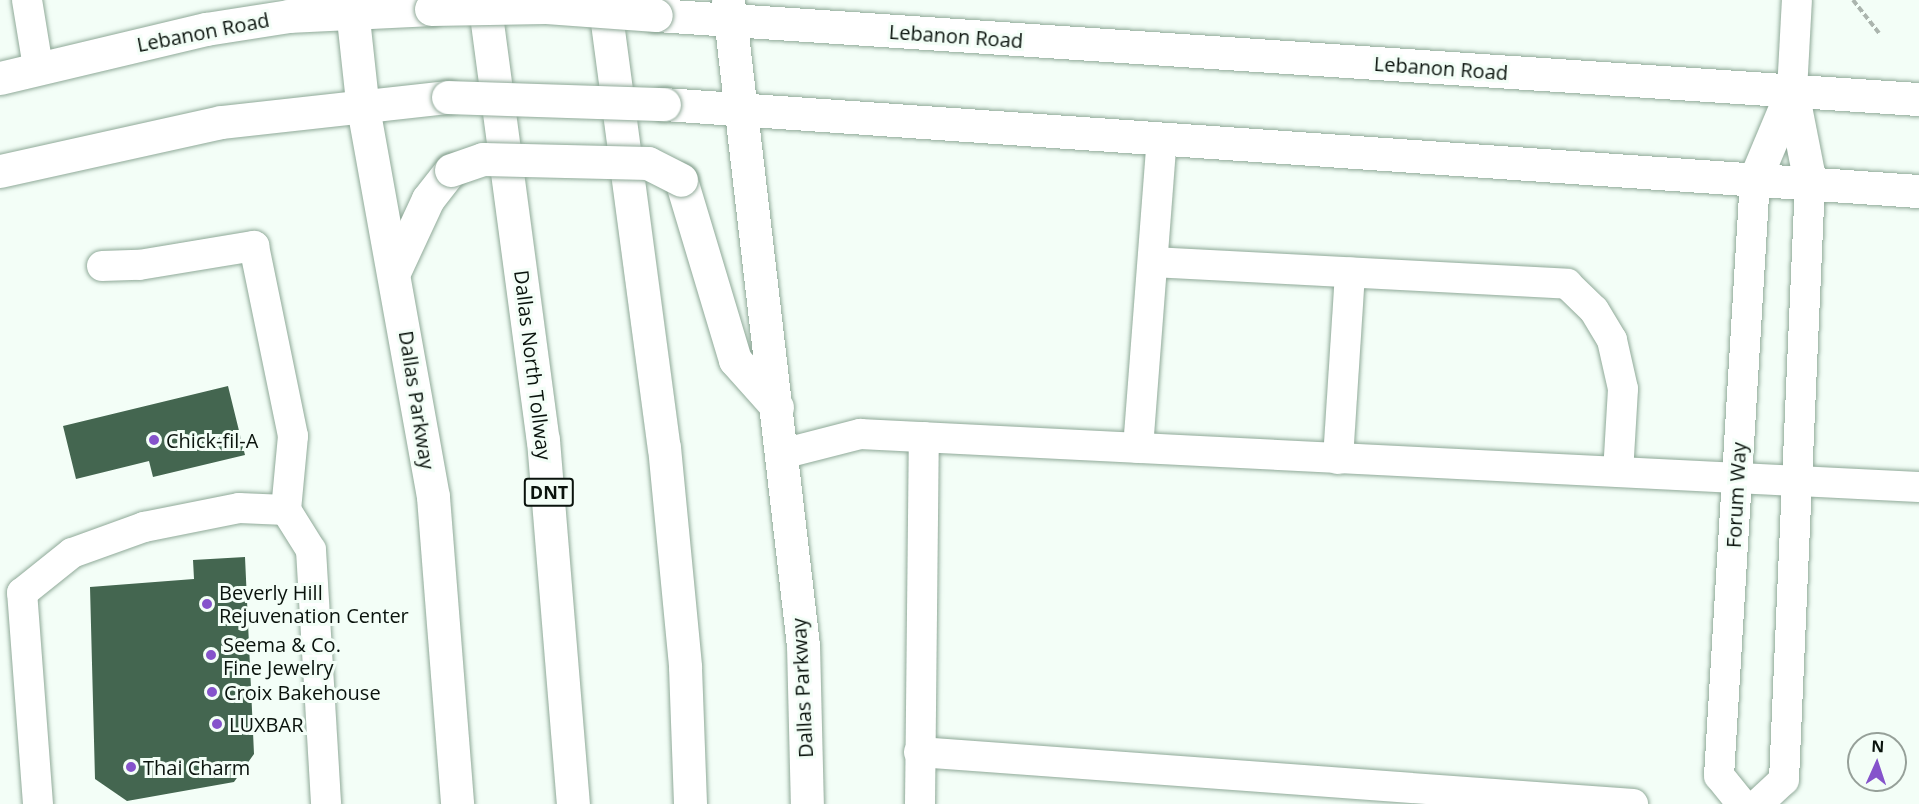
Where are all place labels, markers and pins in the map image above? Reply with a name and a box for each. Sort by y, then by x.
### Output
place label: Chick-fil-A [166,428,258,452]
marker: Chick-fil-A [147,433,161,447]
place label: Beverly Hill Rejuvenation Center [219,580,409,627]
marker: Beverly Hill Rejuvenation Center [200,597,214,611]
place label: Seema & Co. Fine Jewelry [223,632,341,679]
marker: Seema & Co. Fine Jewelry [204,648,218,662]
place label: Croix Bakehouse [224,680,381,704]
marker: Croix Bakehouse [205,685,219,699]
place label: LUXBAR [229,712,303,736]
marker: LUXBAR [210,717,224,731]
place label: Thai Charm [143,755,250,779]
marker: Thai Charm [124,760,138,774]

